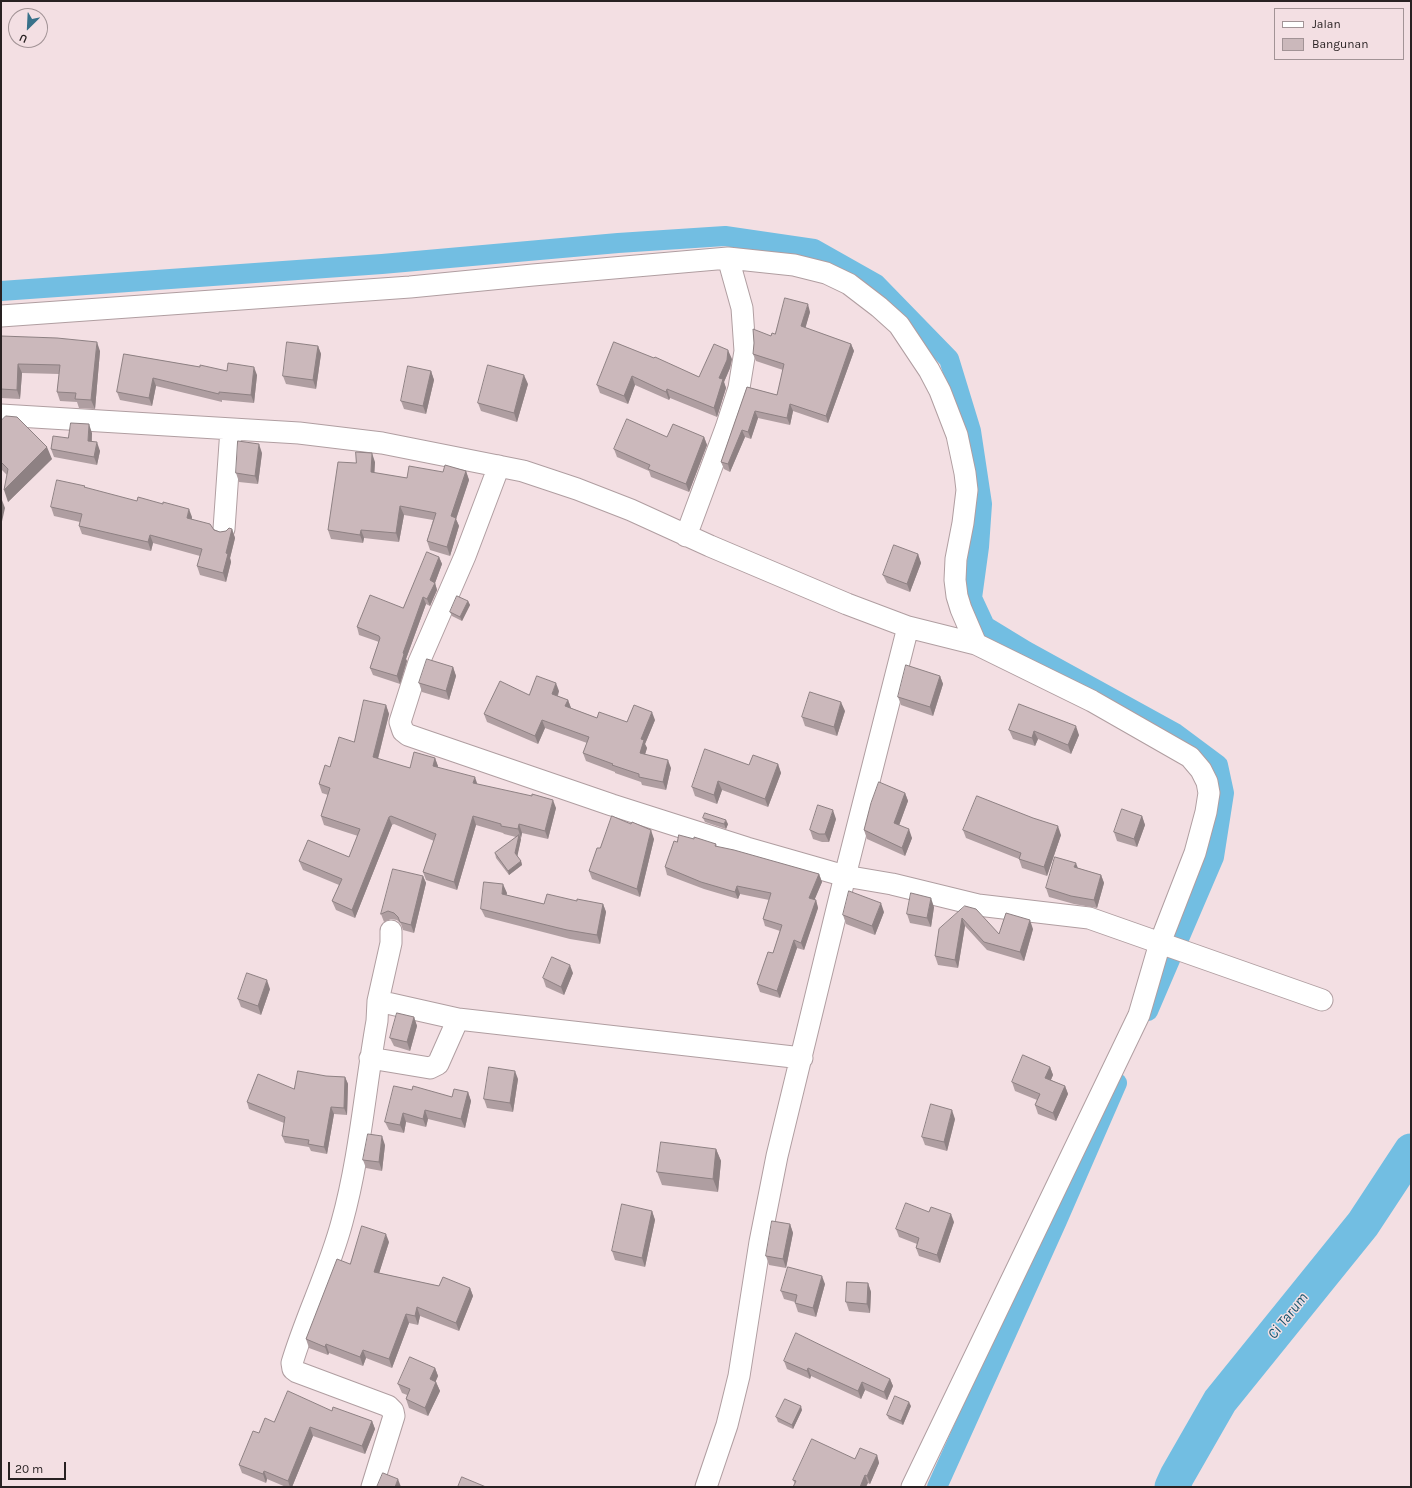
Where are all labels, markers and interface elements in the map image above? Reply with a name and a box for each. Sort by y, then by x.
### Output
north arrow [8,8,48,48]
legend [1274,8,1404,60]
text: Jalan [1312,17,1341,31]
text: U [17,31,29,46]
text: Bangunan [1312,37,1368,51]
water label: Ci Tarum [1264,1289,1312,1343]
scale bar [10,1454,68,1480]
text: 20 m [15,1462,43,1476]

